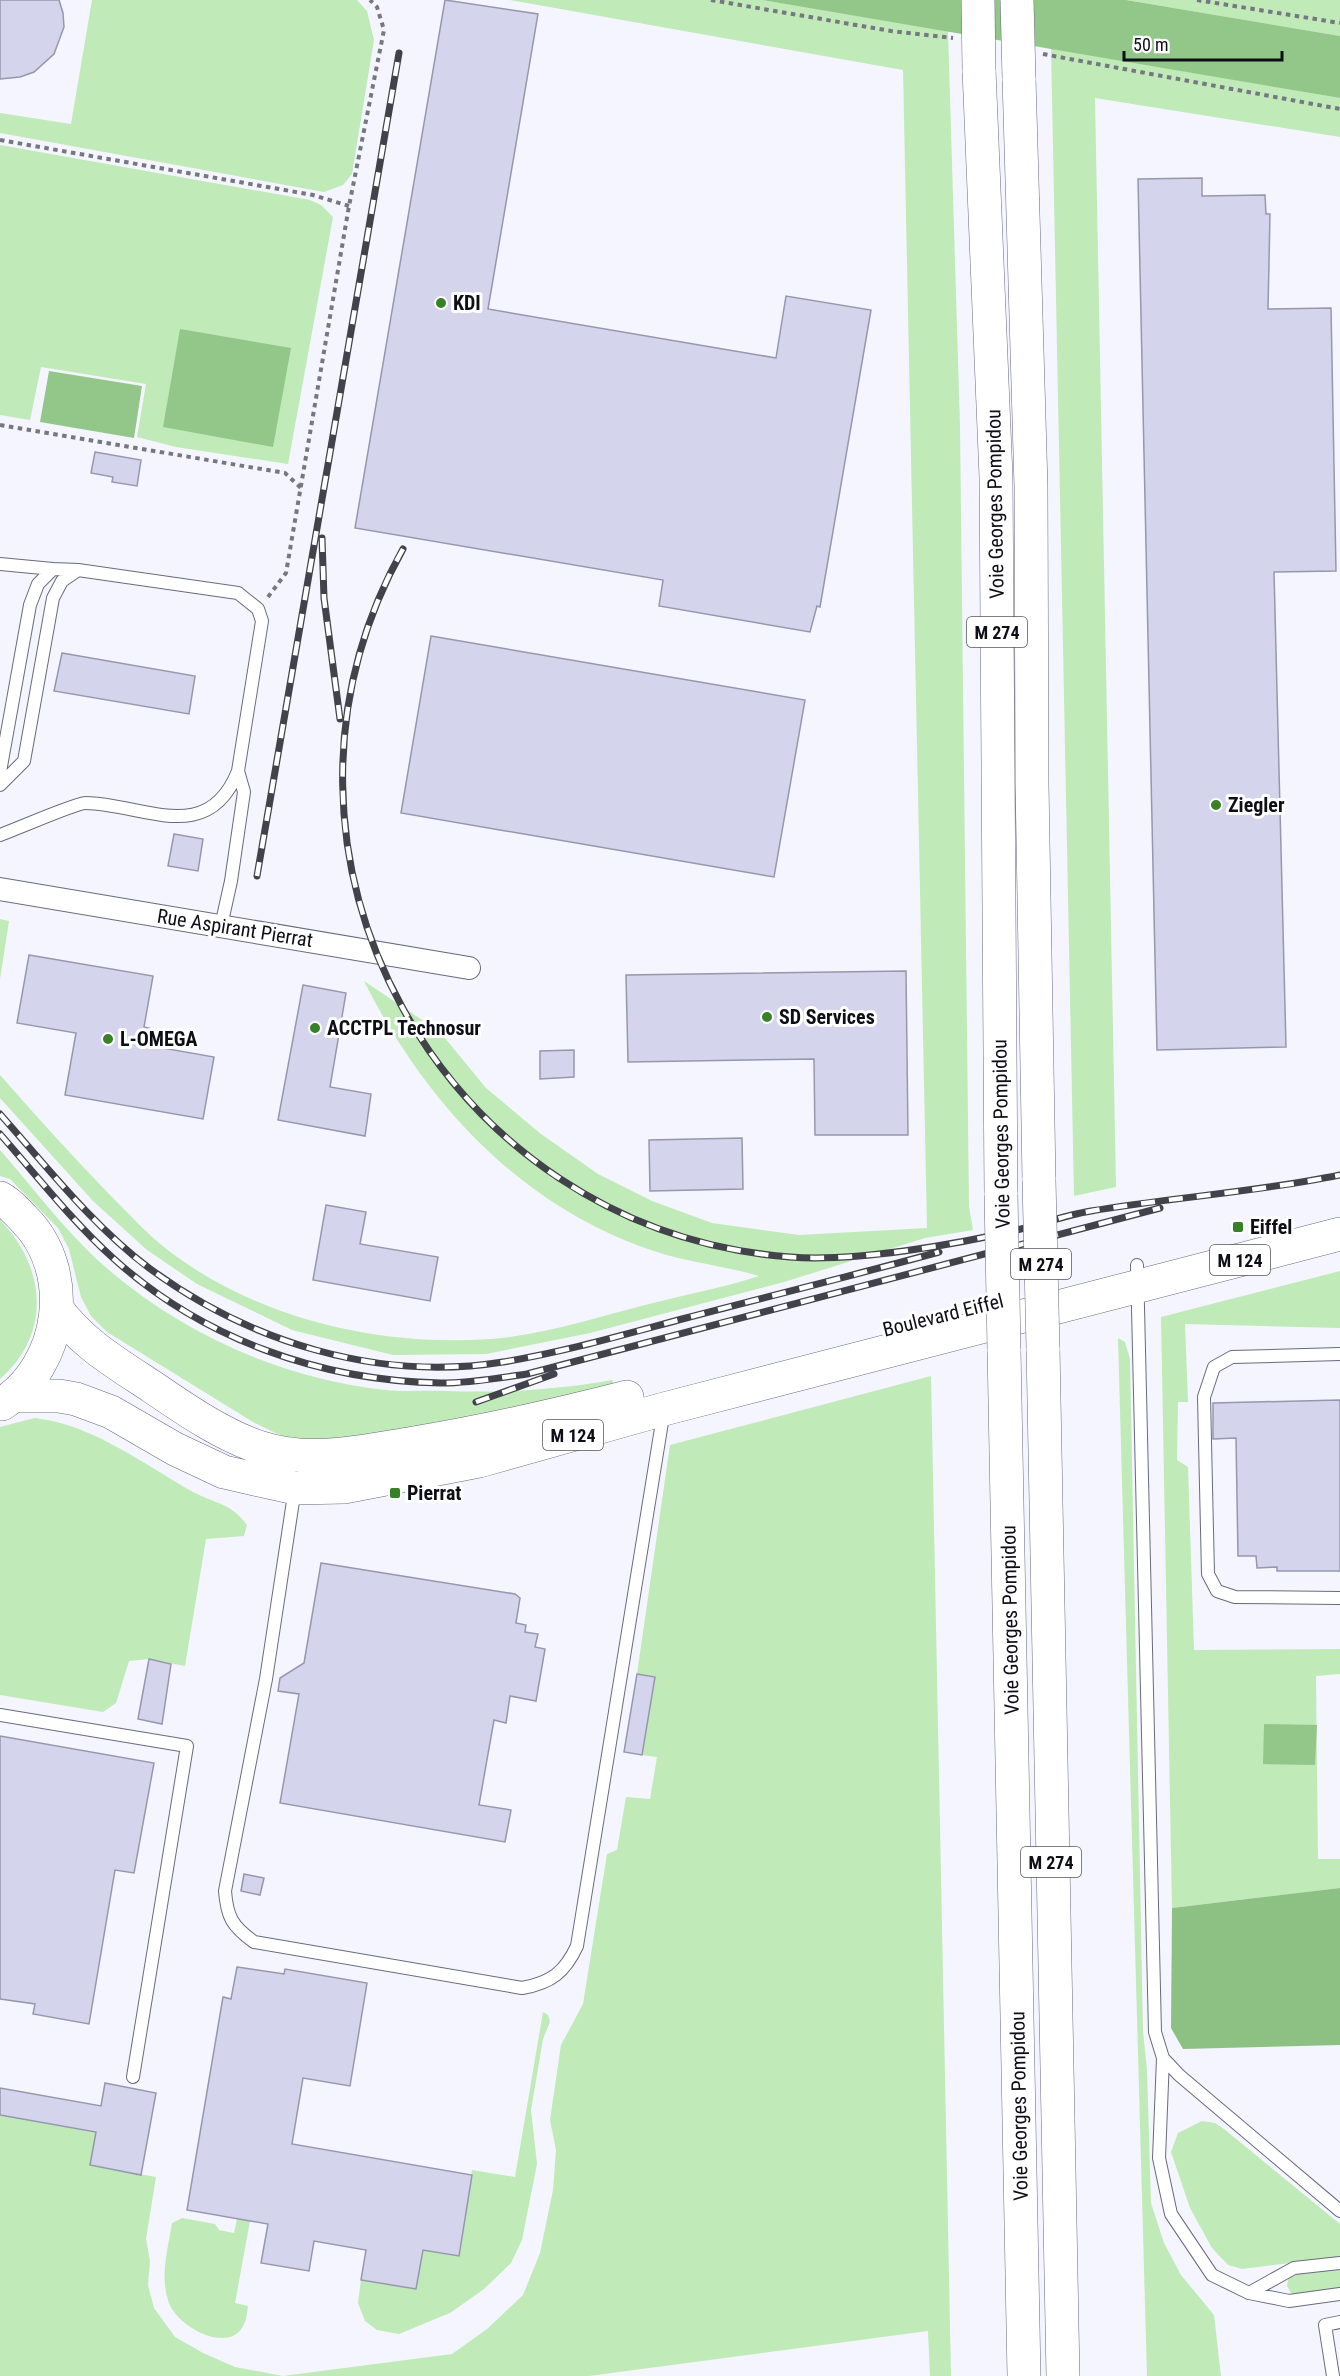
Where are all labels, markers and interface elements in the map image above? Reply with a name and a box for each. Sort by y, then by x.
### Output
scale bar [1124,24,1282,62]
text: 50 m [1133,34,1168,55]
place label: KDI [453,291,481,315]
marker: KDI [434,296,448,310]
street label: Voie Georges Pompidou [981,409,1009,599]
road number: M 274 [967,617,1027,647]
place label: Ziegler [1228,793,1285,817]
marker: Ziegler [1209,798,1223,812]
street label: Rue Aspirant Pierrat [155,904,315,952]
place label: SD Services [779,1005,875,1029]
marker: SD Services [760,1010,774,1024]
place label: ACCTPL Technosur [327,1016,481,1040]
marker: ACCTPL Technosur [308,1021,322,1035]
place label: L-OMEGA [120,1027,198,1051]
marker: L-OMEGA [101,1032,115,1046]
street label: Voie Georges Pompidou [987,1039,1015,1229]
place label: Eiffel [1250,1215,1292,1239]
marker: Eiffel [1231,1220,1245,1234]
road number: M 124 [1210,1245,1270,1275]
road number: M 274 [1011,1249,1071,1279]
street label: Boulevard Eiffel [880,1288,1006,1342]
road number: M 124 [543,1420,603,1450]
place label: Pierrat [407,1481,461,1505]
marker: Pierrat [388,1486,402,1500]
street label: Voie Georges Pompidou [996,1525,1024,1715]
road number: M 274 [1021,1847,1081,1877]
street label: Voie Georges Pompidou [1005,2011,1033,2201]

